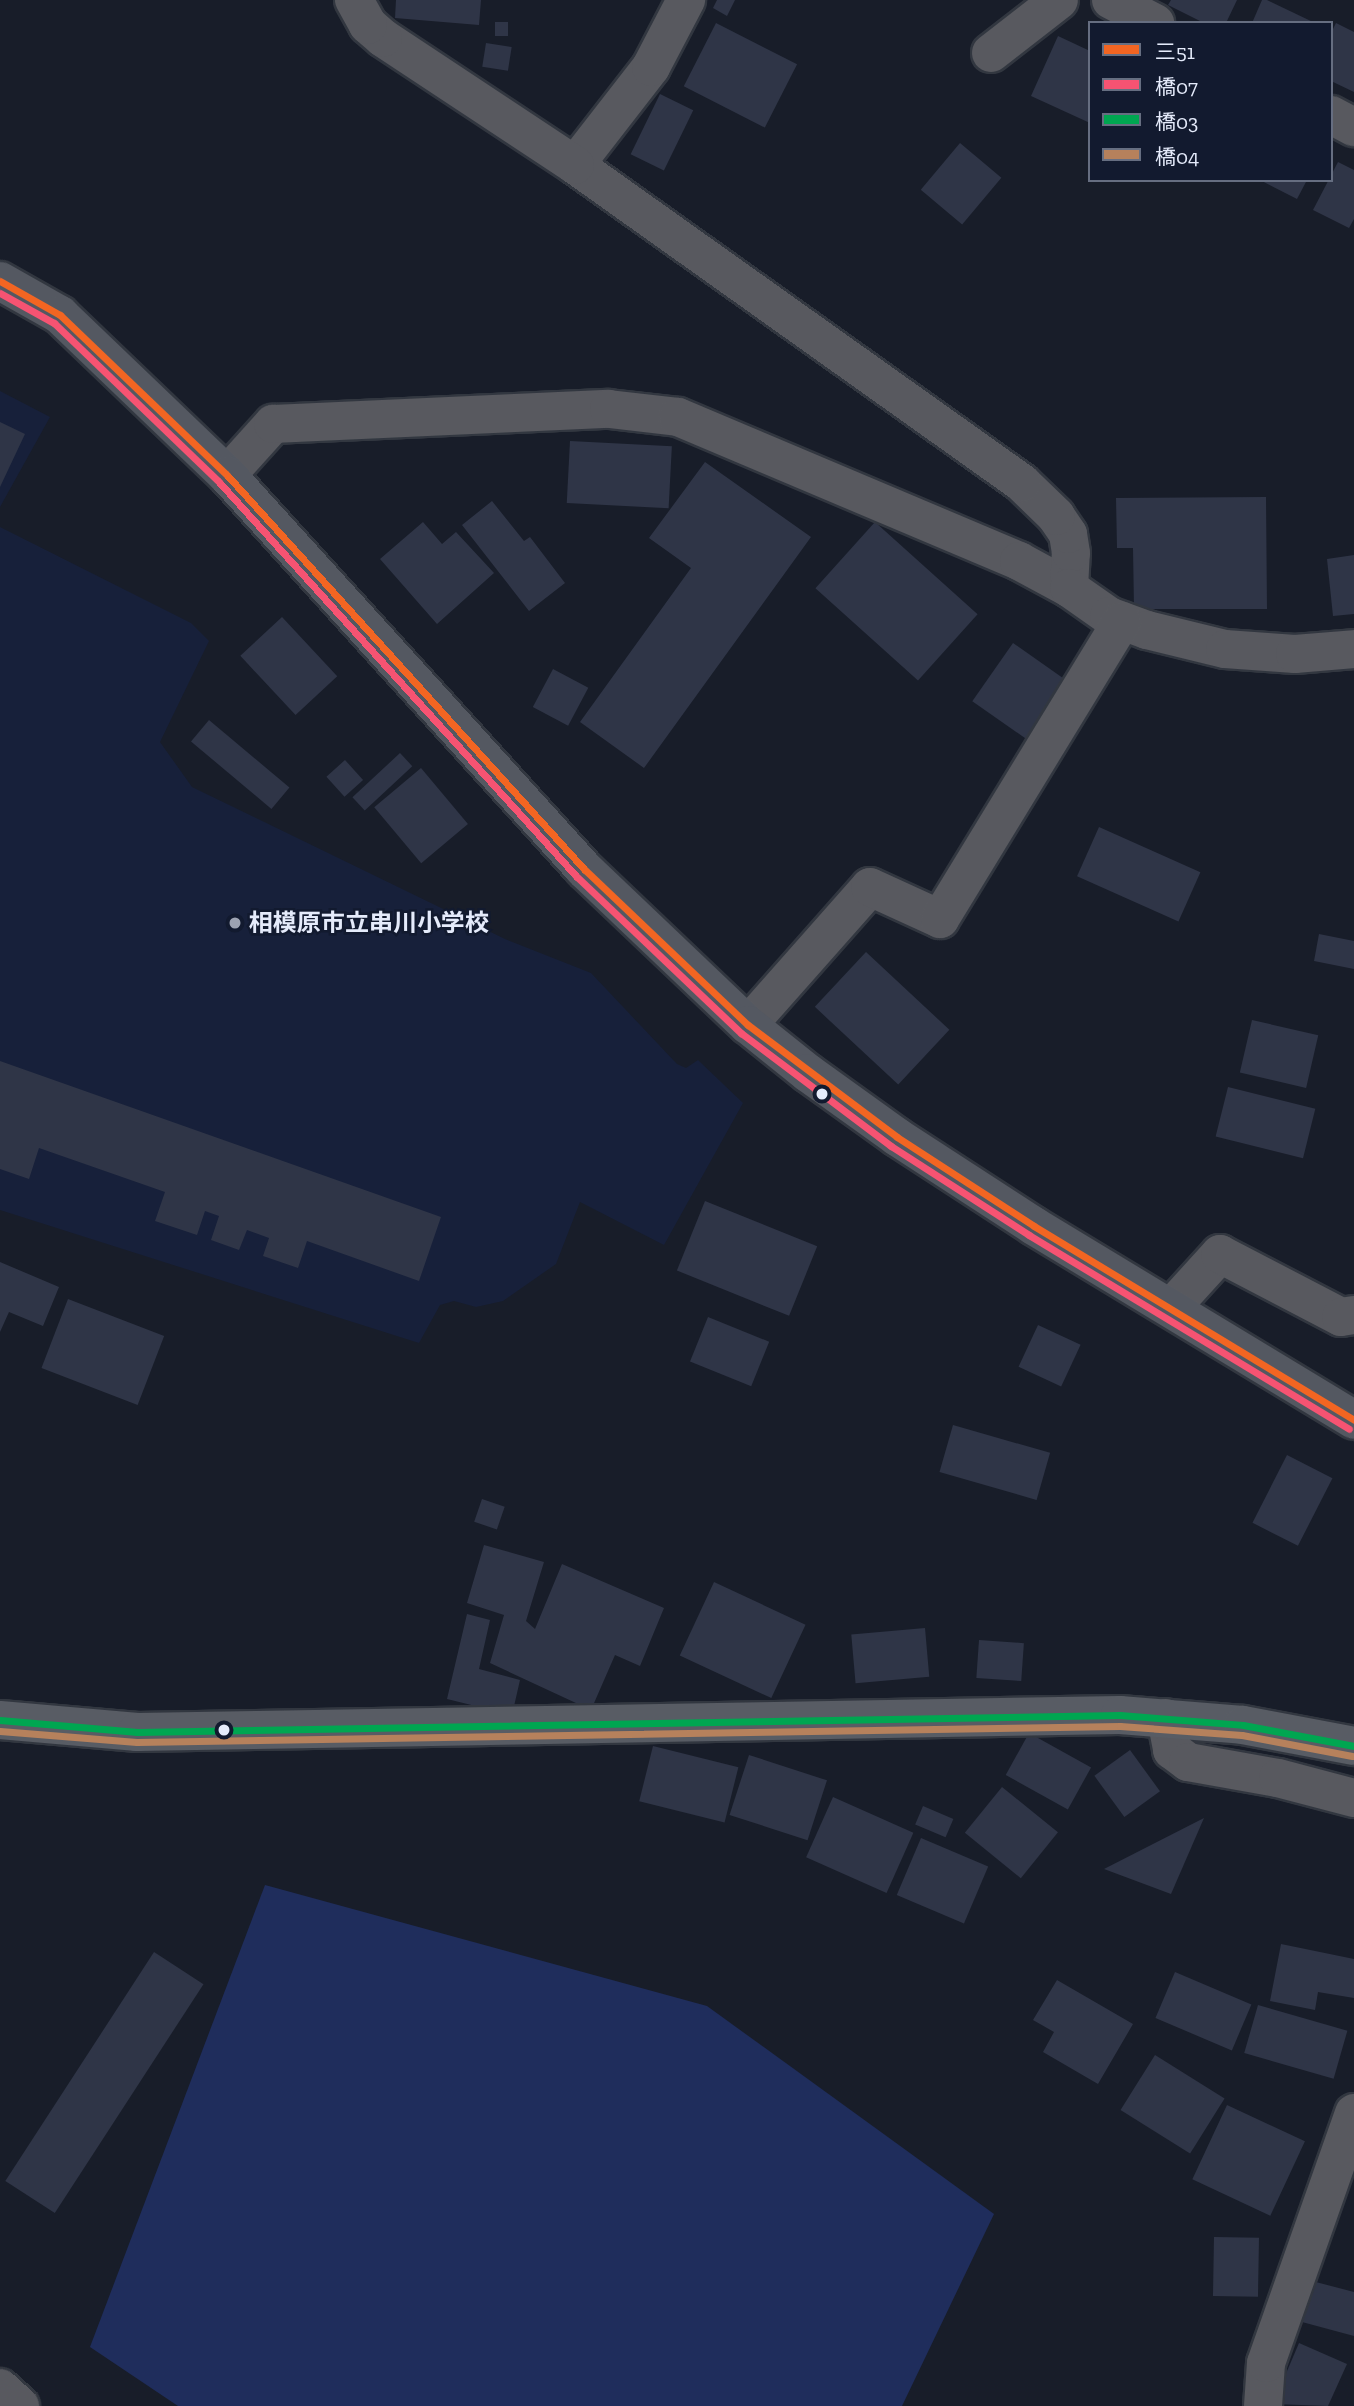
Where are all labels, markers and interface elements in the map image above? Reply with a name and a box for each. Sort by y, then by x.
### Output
legend [1088,21,1333,182]
text: 三51 [1155,39,1195,64]
text: 橋07 [1155,74,1198,99]
text: 橋03 [1155,109,1198,134]
text: 橋04 [1155,144,1199,169]
place label: 相模原市立串川小学校 [249,909,489,937]
marker: 相模原市立串川小学校 [227,915,243,931]
unlabelled marker [815,1087,829,1101]
unlabelled marker [217,1723,231,1737]

